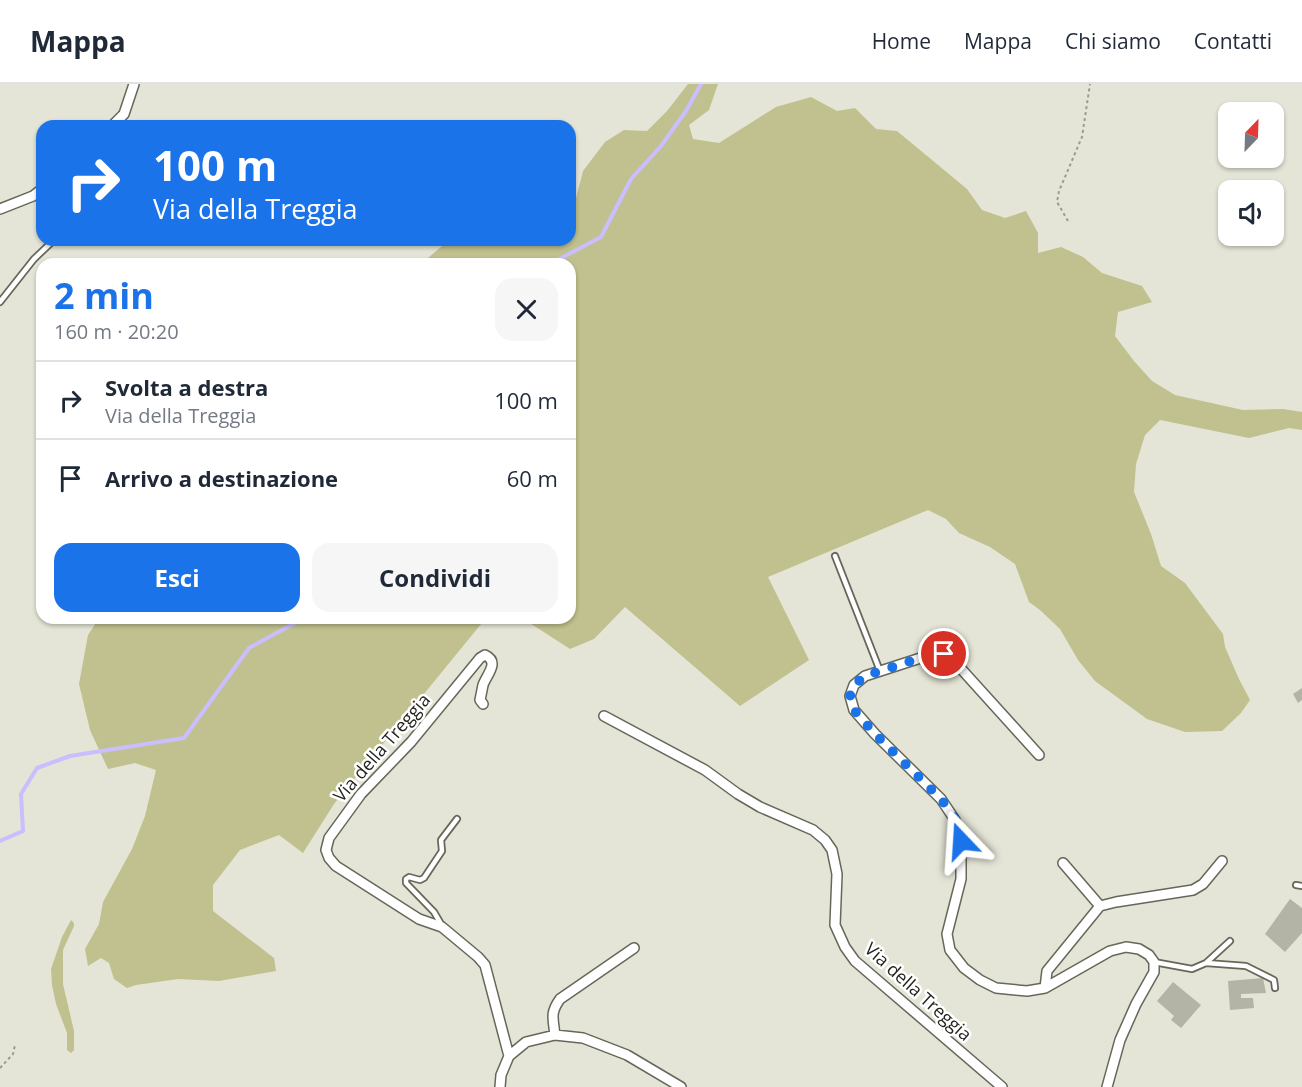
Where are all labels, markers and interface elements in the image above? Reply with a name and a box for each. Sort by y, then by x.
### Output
text: Mappa [30,22,126,60]
text: Home [872,27,931,55]
text: Mappa [964,27,1032,55]
text: Chi siamo [1065,27,1161,55]
text: Contatti [1194,27,1272,55]
north arrow [1218,102,1284,168]
map controls [1218,102,1284,246]
text: 100 m [153,136,277,193]
icon: right [54,144,132,222]
button: sound [1218,180,1284,246]
text: Via della Treggia [153,190,357,227]
text: 2 min [54,271,154,320]
button: close [495,278,558,341]
text: 160 m · 20:20 [54,318,179,345]
text: Svolta a destra [105,372,268,402]
icon: right [54,384,87,417]
text: 100 m [494,385,558,415]
text: Via della Treggia [105,402,256,429]
icon: arrive [54,462,87,495]
text: Arrivo a destinazione [105,463,338,493]
text: 60 m [507,463,558,493]
button: Esci [54,543,300,612]
button: Condividi [312,543,558,612]
pin [918,628,969,679]
icon: arrive [927,637,960,670]
street label: Via della Treggia [327,688,435,807]
position arrow [929,809,993,873]
street label: Via della Treggia [860,937,977,1046]

